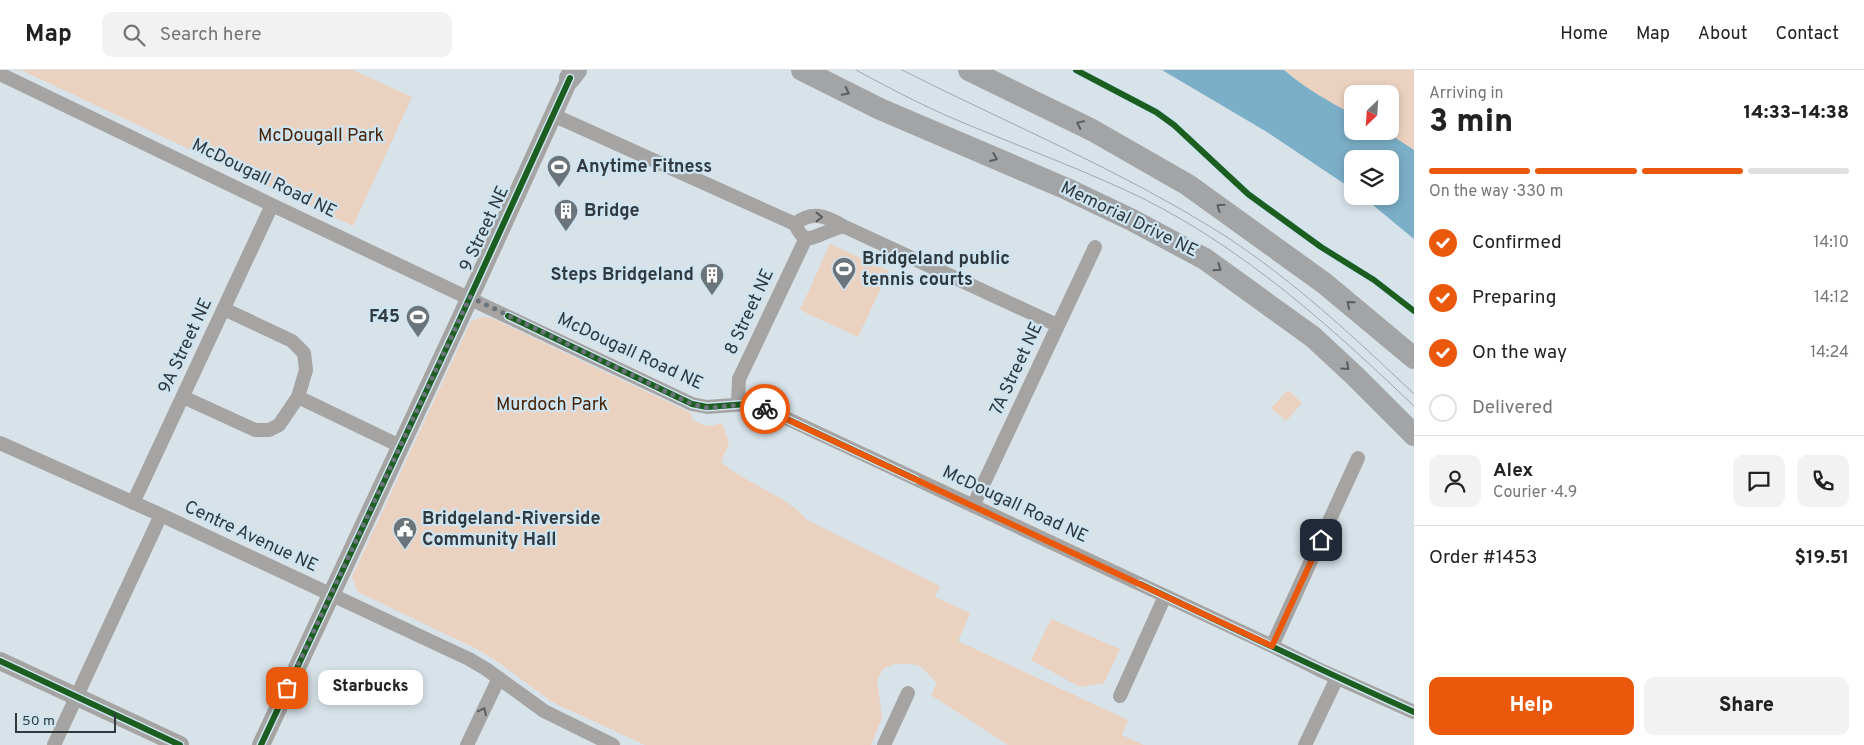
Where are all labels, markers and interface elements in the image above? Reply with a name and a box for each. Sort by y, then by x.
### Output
search box [102,12,452,57]
text: Map [25,20,72,50]
icon: search [120,21,148,49]
text: Search here [160,23,261,47]
text: Home [1560,23,1608,46]
text: Map [1636,23,1670,46]
text: About [1698,23,1747,46]
text: Contact [1775,23,1839,46]
text: Arriving in [1429,84,1504,104]
north arrow [1344,85,1399,140]
map controls [1344,85,1399,205]
one-way arrow [840,86,849,96]
text: 14:33–14:38 [1743,101,1849,125]
text: 3 min [1429,103,1513,143]
one-way arrow [1076,120,1085,131]
park label: McDougall Park [258,125,384,148]
street label: McDougall Road NE [188,134,340,224]
button: layers [1344,150,1399,205]
one-way arrow [989,152,998,163]
sports icon: Anytime Fitness [546,154,572,188]
place label: Anytime Fitness [576,156,712,179]
street label: Memorial Drive NE [1057,177,1201,263]
street label: 9 Street NE [455,182,515,276]
text: On the way · 330 m [1429,182,1563,202]
building icon: Bridge [553,198,579,232]
place label: Bridge [584,200,640,223]
one-way arrow [1216,204,1226,213]
one-way arrow [816,212,823,222]
icon: check [1429,229,1457,257]
text: Confirmed [1472,231,1562,255]
text: 14:10 [1814,233,1849,253]
place label: Bridgeland public tennis courts [862,248,1010,292]
sports icon: Bridgeland public tennis courts [831,256,857,290]
building icon: Steps Bridgeland [699,262,725,296]
one-way arrow [1213,262,1222,271]
place label: Steps Bridgeland [550,264,694,287]
street label: 8 Street NE [720,265,780,359]
icon: check [1429,284,1457,312]
text: Preparing [1472,286,1556,310]
text: 14:12 [1814,288,1849,308]
street label: 9A Street NE [154,294,218,398]
one-way arrow [1347,302,1356,310]
sports icon: F45 [405,304,431,338]
place label: F45 [369,306,400,329]
street label: McDougall Road NE [553,308,707,396]
street label: 7A Street NE [985,319,1049,419]
icon: check [1429,339,1457,367]
text: On the way [1472,341,1567,365]
text: 14:24 [1810,343,1849,363]
one-way arrow [1341,361,1350,370]
courier [740,384,790,434]
park label: Murdoch Park [496,394,608,417]
icon: bike [751,395,779,423]
text: Delivered [1472,396,1553,420]
button: person [1429,455,1481,507]
button: chat [1733,455,1785,507]
button: phone [1797,455,1849,507]
text: Alex [1493,459,1533,483]
street label: McDougall Road NE [938,461,1092,549]
text: Courier · 4.9 [1493,483,1577,503]
street label: Centre Avenue NE [180,496,322,578]
place label: Bridgeland-Riverside Community Hall [422,508,601,552]
public building icon: Bridgeland-Riverside Community Hall [392,516,418,550]
pin [1300,519,1342,561]
icon: home [1307,526,1335,554]
text: Order #1453 [1429,546,1538,570]
text: $19.51 [1794,546,1849,570]
pin [266,667,308,709]
callout: Starbucks [317,670,422,706]
icon: bag [273,674,301,702]
text: Starbucks [332,677,409,697]
button: Help [1429,677,1634,735]
button: Share [1644,677,1849,735]
one-way arrow [476,707,487,716]
scale bar [15,710,116,733]
text: 50 m [22,713,55,730]

